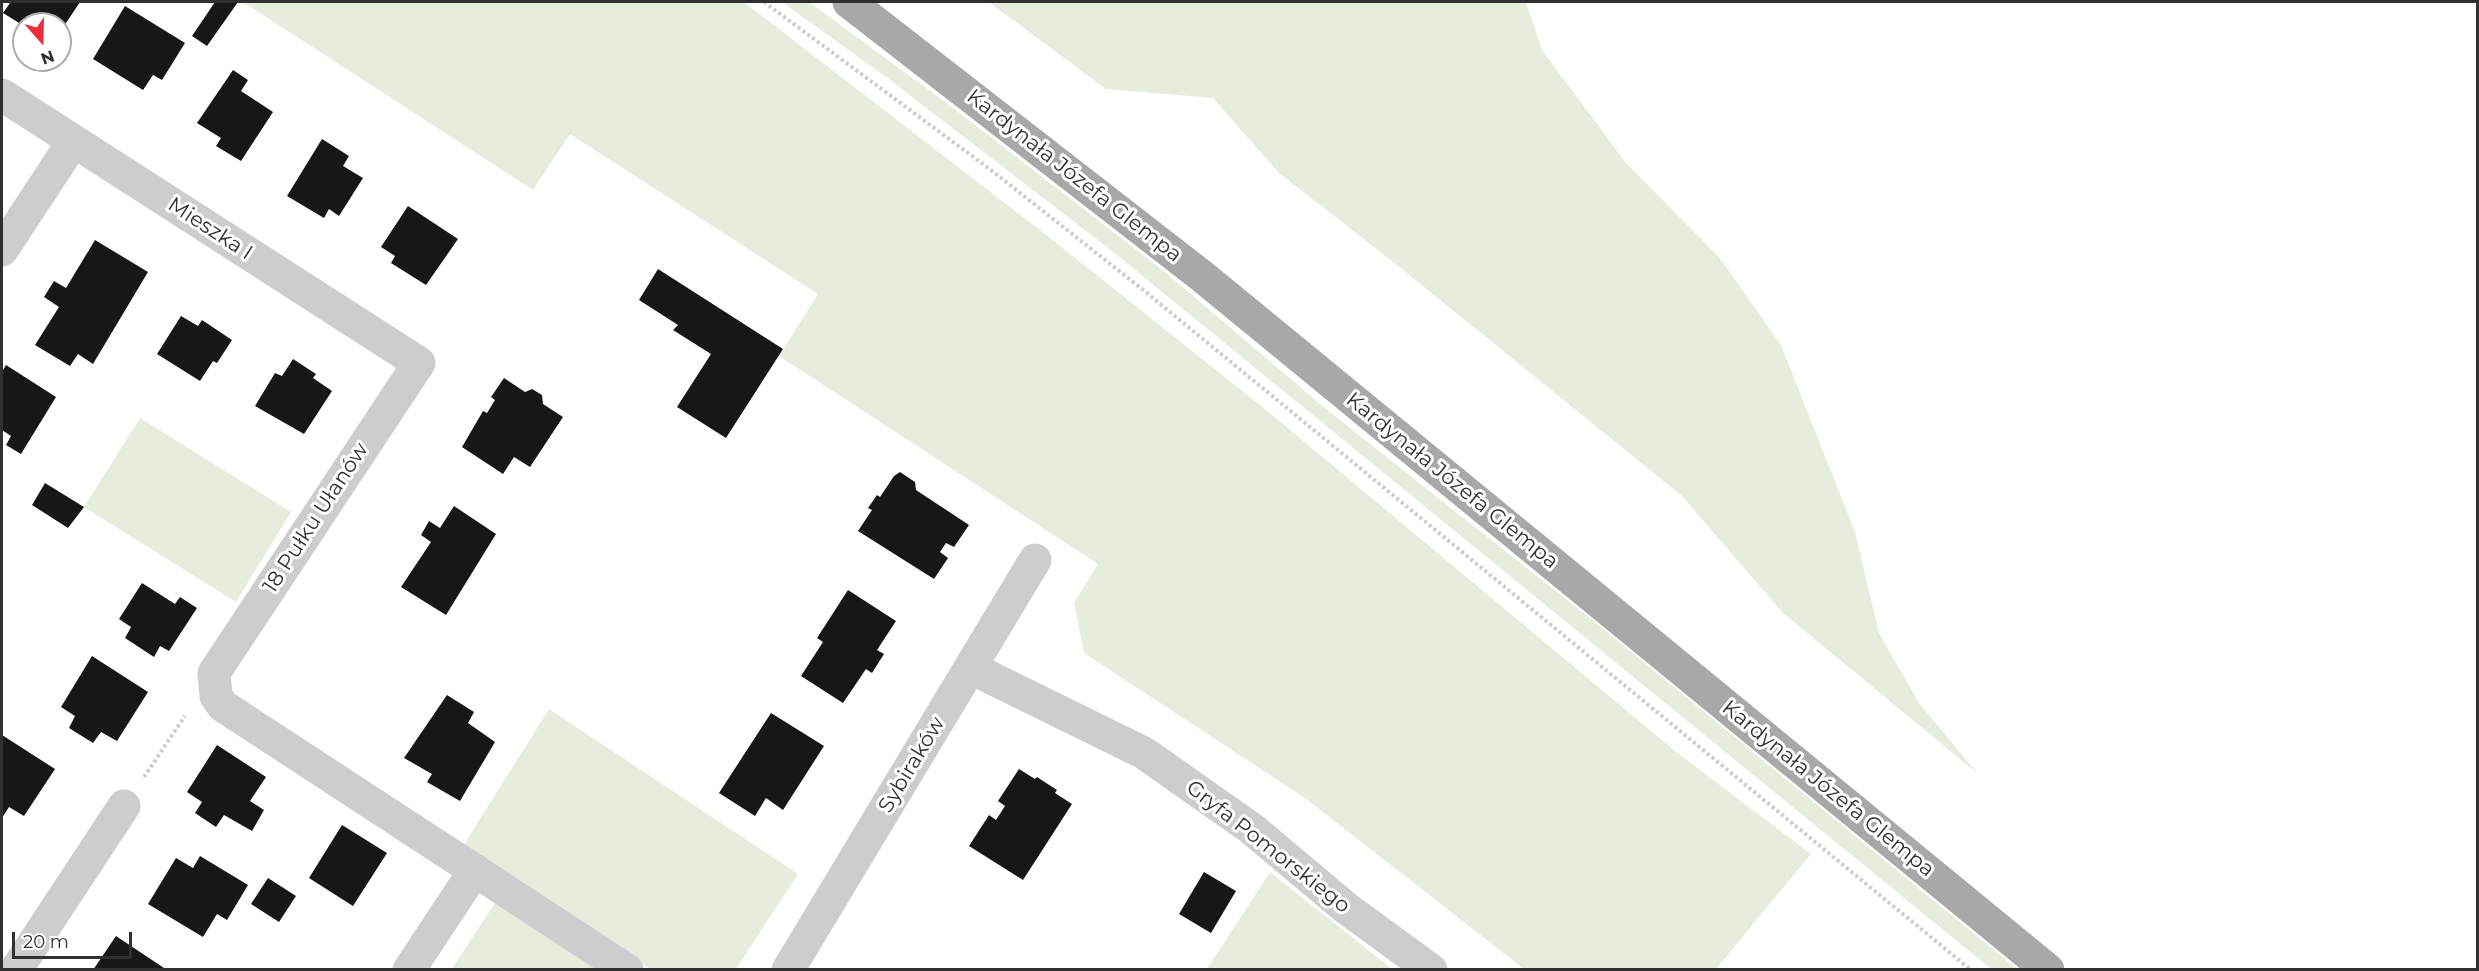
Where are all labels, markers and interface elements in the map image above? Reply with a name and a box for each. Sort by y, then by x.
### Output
north arrow [12,12,72,72]
text: N [38,46,57,69]
street label: Kardynała Józefa Glempa [961,84,1187,268]
street label: Mieszka I [163,192,257,266]
street label: Kardynała Józefa Glempa [1341,388,1563,574]
street label: 18 Pułku Ułanów [258,438,374,598]
street label: Kardynała Józefa Glempa [1717,696,1939,882]
street label: Sybiraków [873,712,951,818]
street label: Gryfa Pomorskiego [1181,775,1355,919]
scale bar [15,920,135,958]
text: 20 m [23,931,69,953]

